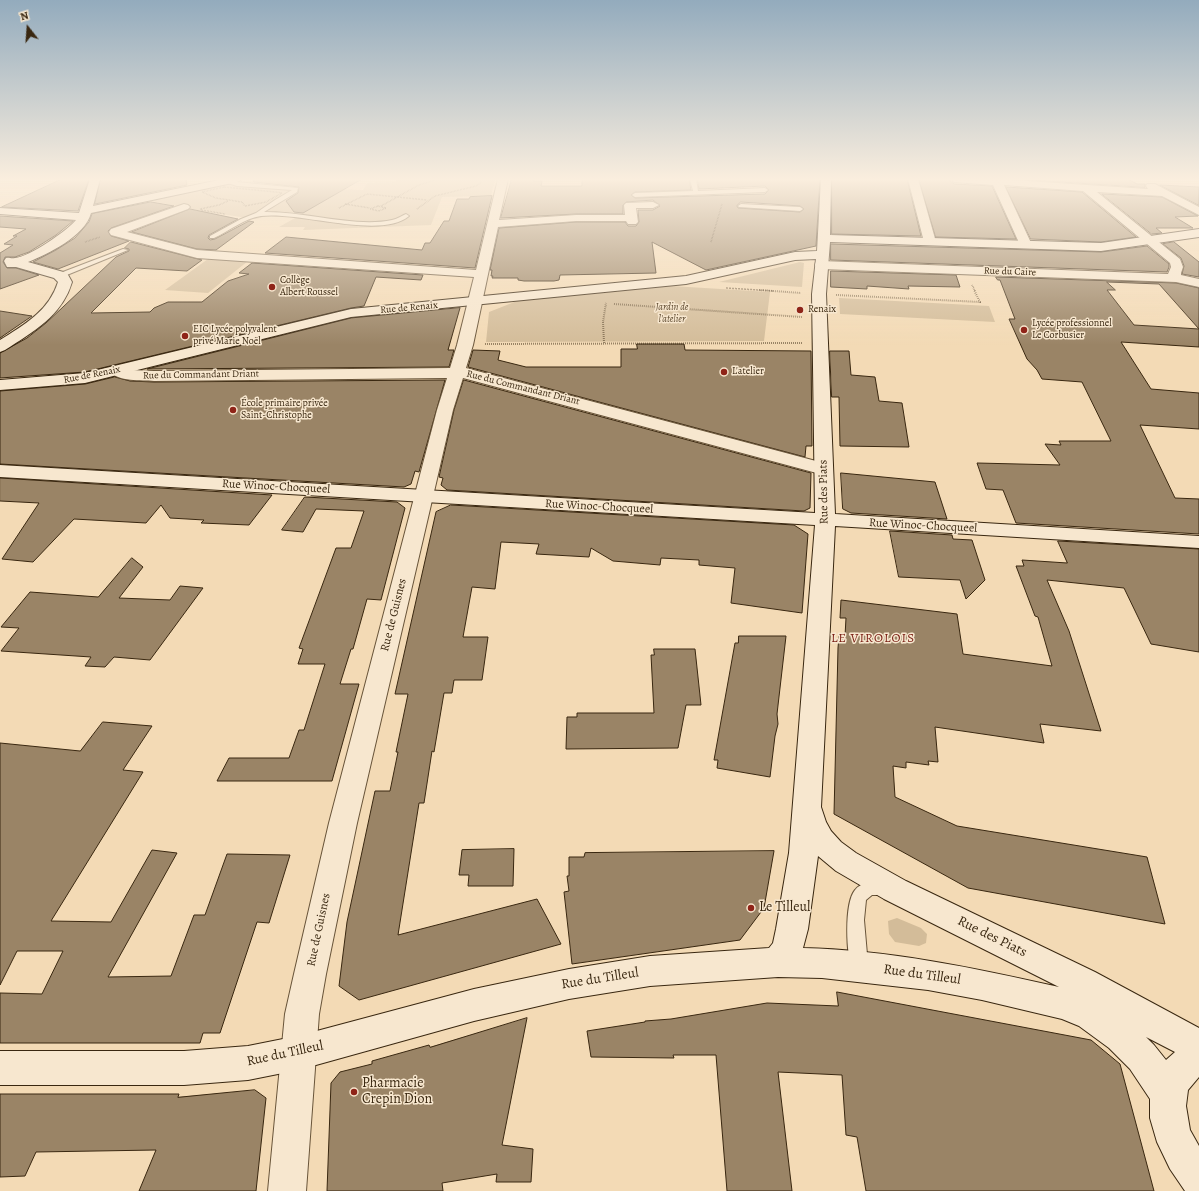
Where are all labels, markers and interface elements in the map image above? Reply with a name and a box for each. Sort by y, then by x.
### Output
north arrow [8,8,48,48]
text: N [18,8,30,24]
street label: Rue du Caire [984,265,1036,279]
place label: Collège Albert Roussel [280,275,338,298]
marker: Collège Albert Roussel [267,282,277,292]
street label: Rue de Renaix [380,300,438,316]
park label: Jardin de l'atelier [656,302,688,326]
place label: Renaix [808,304,836,316]
marker: Renaix [795,305,805,315]
place label: Lycée professionnel Le Corbusier [1032,318,1112,342]
place label: EIC Lycée polyvalent privé Marie Noël [193,324,277,348]
marker: Lycée professionnel Le Corbusier [1019,325,1029,335]
marker: EIC Lycée polyvalent privé Marie Noël [180,331,190,341]
street label: Rue de Renaix [63,364,121,386]
place label: L'atelier [732,366,764,378]
marker: L'atelier [719,367,729,377]
street label: Rue du Commandant Driant [143,368,259,382]
street label: Rue du Commandant Driant [465,368,581,408]
place label: École primaire privée Saint-Christophe [241,398,328,422]
marker: École primaire privée Saint-Christophe [228,405,238,415]
street label: Rue des Piats [816,460,832,524]
street label: Rue Winoc-Chocqueel [221,477,331,497]
street label: Rue Winoc-Chocqueel [544,497,654,517]
street label: Rue Winoc-Chocqueel [868,516,978,536]
street label: Rue de Guisnes [378,577,410,653]
district label: LE VIROLOIS [831,631,915,647]
street label: Rue de Guisnes [304,892,334,968]
place label: Le Tilleul [759,900,810,916]
marker: Le Tilleul [746,903,756,913]
street label: Rue des Piats [955,913,1029,961]
street label: Rue du Tilleul [882,961,962,989]
street label: Rue du Tilleul [560,965,640,993]
street label: Rue du Tilleul [245,1038,325,1070]
place label: Pharmacie Crepin Dion [362,1076,432,1108]
marker: Pharmacie Crepin Dion [349,1087,359,1097]

